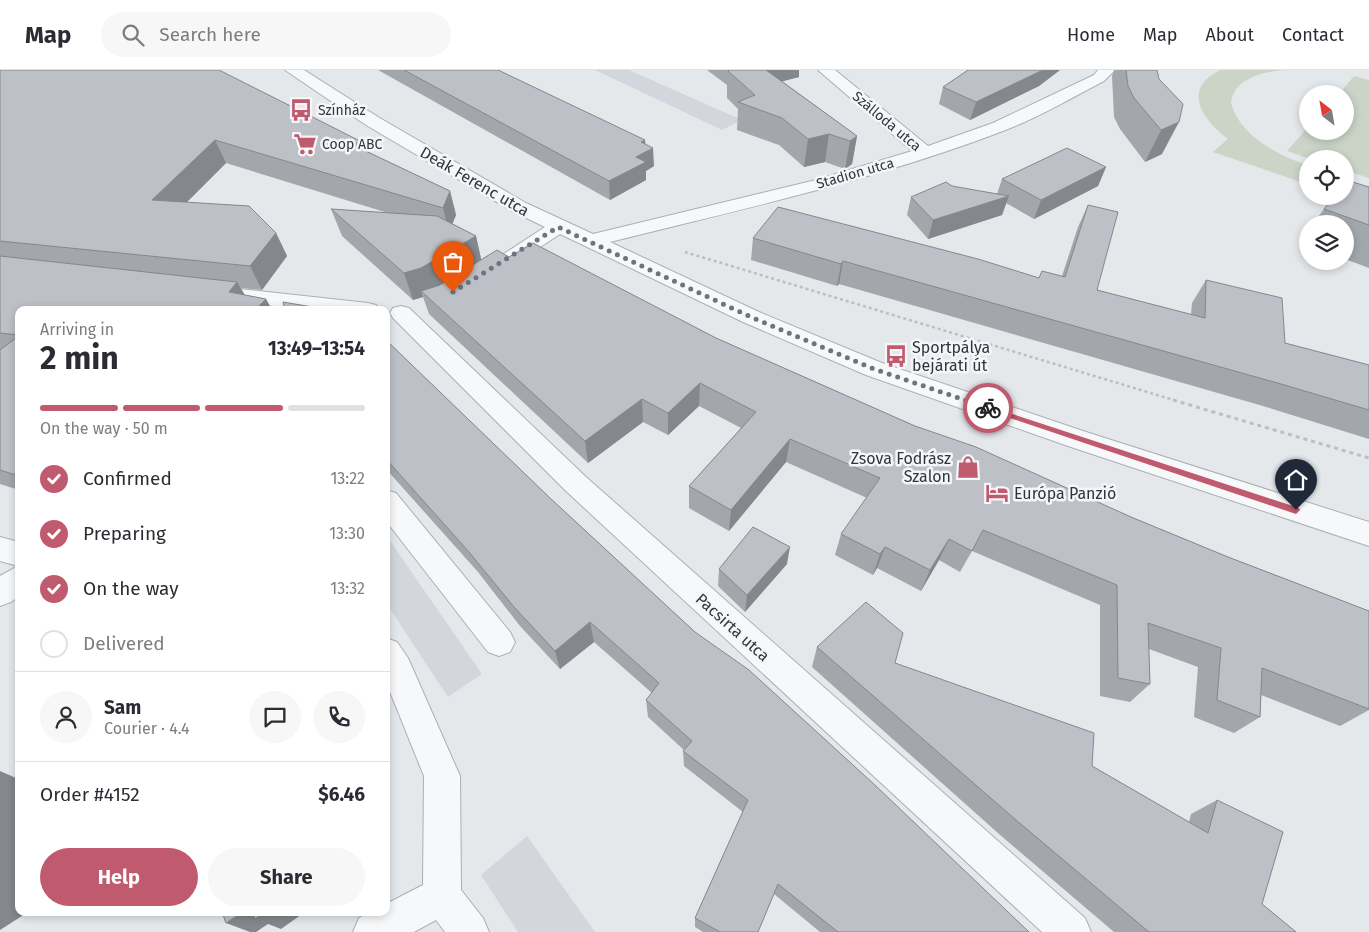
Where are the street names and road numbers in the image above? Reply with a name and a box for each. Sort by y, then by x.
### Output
street label: Szálloda utca [849,88,924,155]
street label: Deák Ferenc utca [417,143,533,220]
street label: Stadion utca [814,154,896,193]
street label: Pacsirta utca [692,589,773,665]

